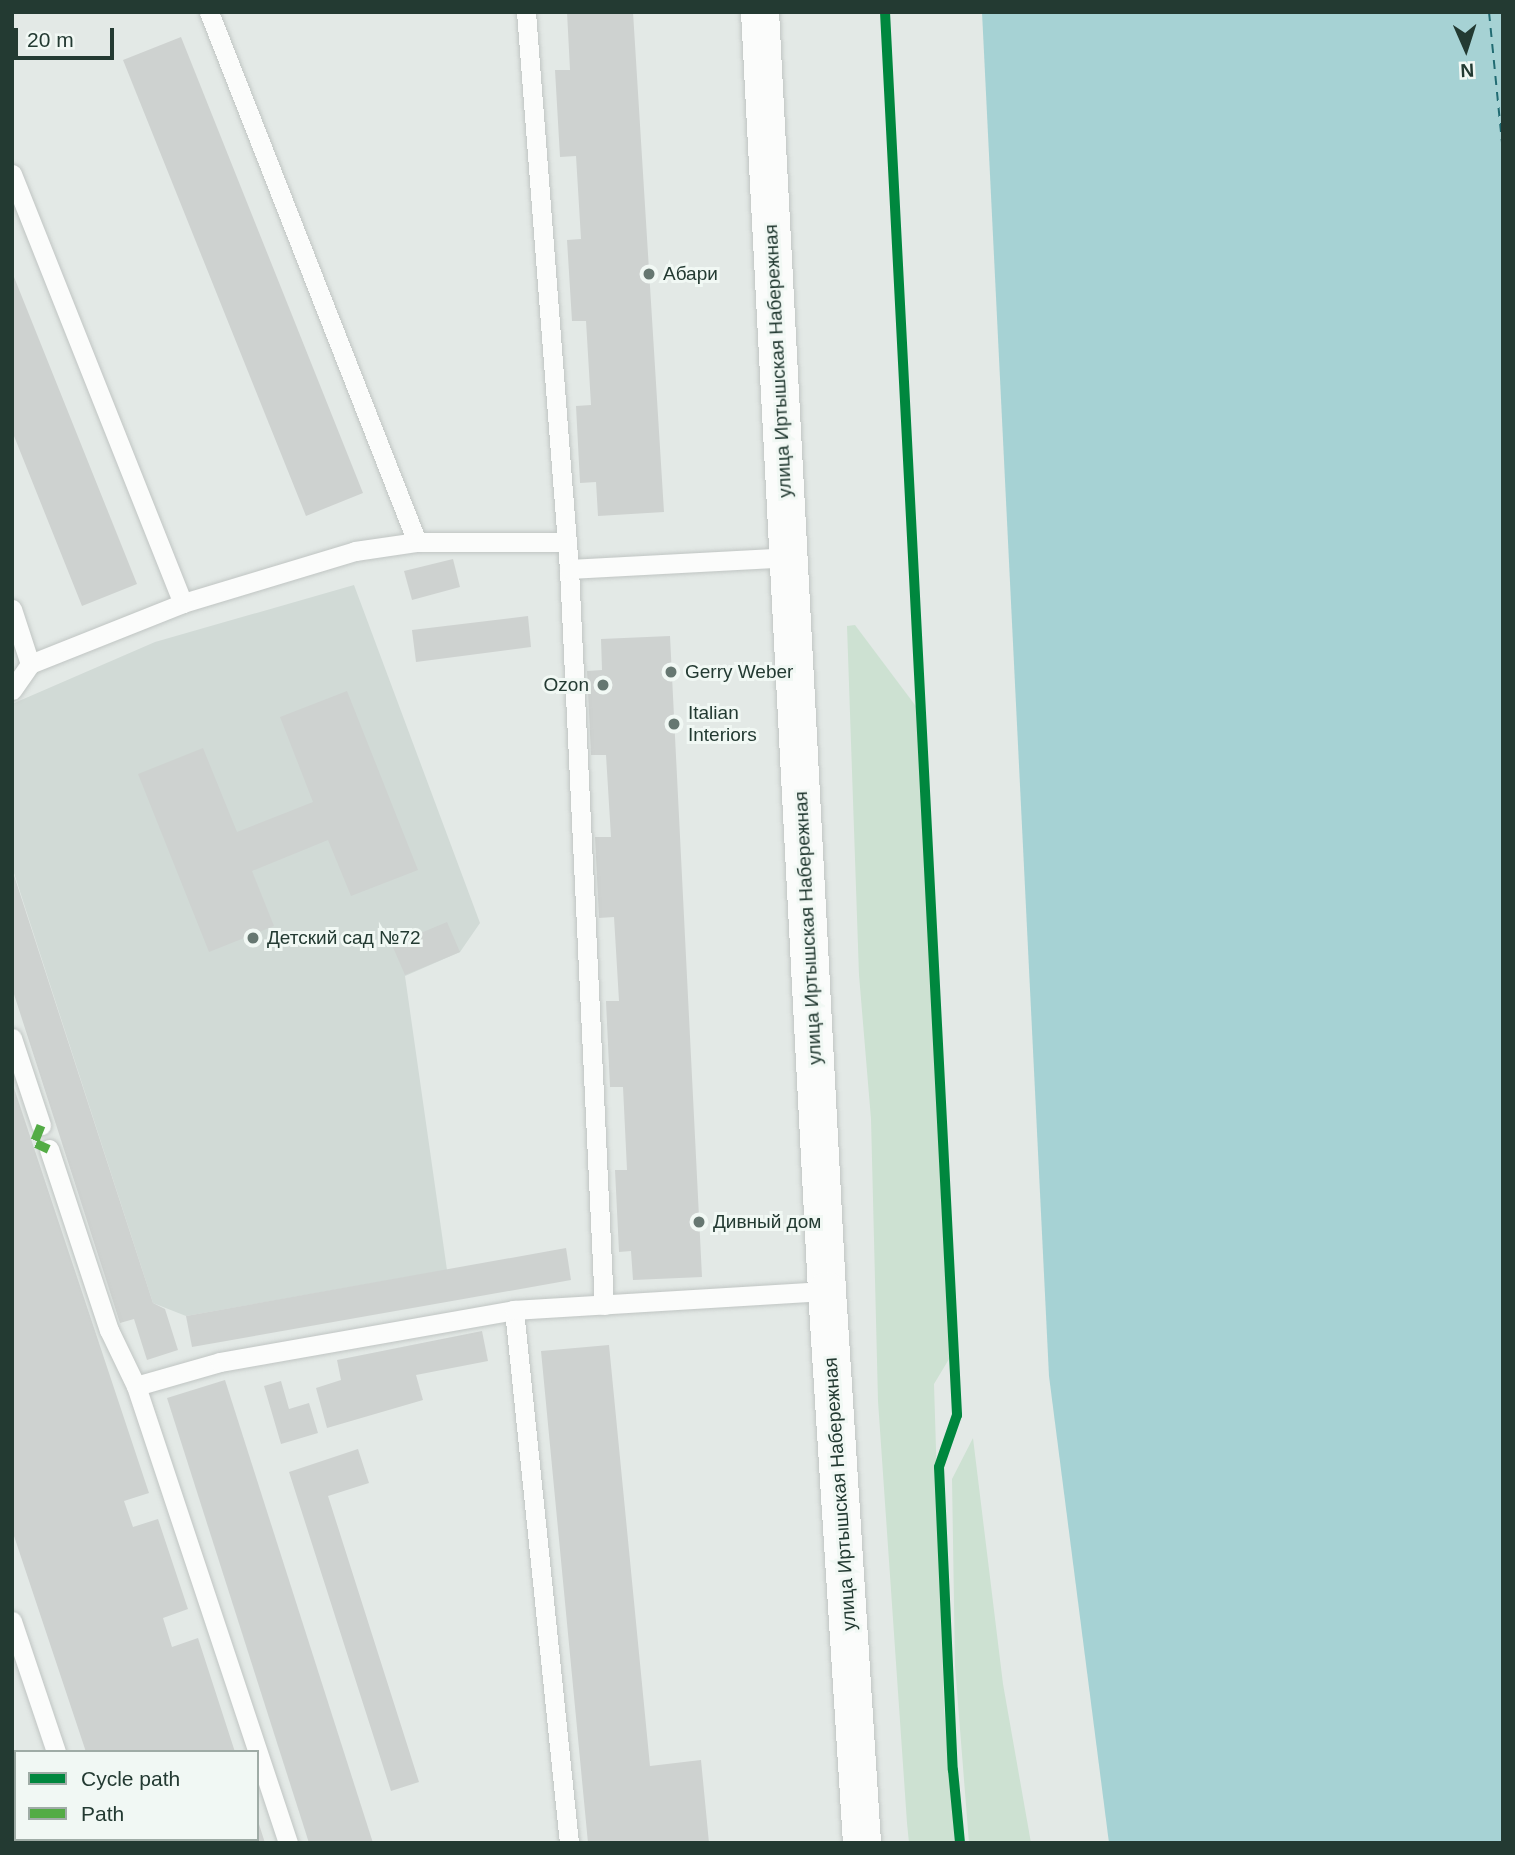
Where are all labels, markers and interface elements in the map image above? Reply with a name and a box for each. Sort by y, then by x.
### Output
scale bar [18,14,117,58]
north arrow [1431,14,1501,84]
text: 20 m [27,28,74,51]
text: N [1460,60,1475,81]
street label: улица Иртышская Набережная [759,224,797,498]
place label: Абари [663,263,718,285]
marker: Абари [641,266,657,282]
place label: Gerry Weber [685,661,793,683]
marker: Gerry Weber [663,664,679,680]
place label: Ozon [544,674,589,696]
marker: Ozon [595,677,611,693]
place label: Italian Interiors [688,702,757,746]
marker: Italian Interiors [666,716,682,732]
street label: улица Иртышская Набережная [789,791,827,1065]
place label: Детский сад №72 [267,927,421,949]
marker: Детский сад №72 [245,930,261,946]
place label: Дивный дом [713,1211,821,1233]
marker: Дивный дом [691,1214,707,1230]
street label: улица Иртышская Набережная [819,1357,861,1631]
legend [14,1750,259,1841]
text: Cycle path [81,1767,180,1790]
text: Path [81,1802,124,1825]

